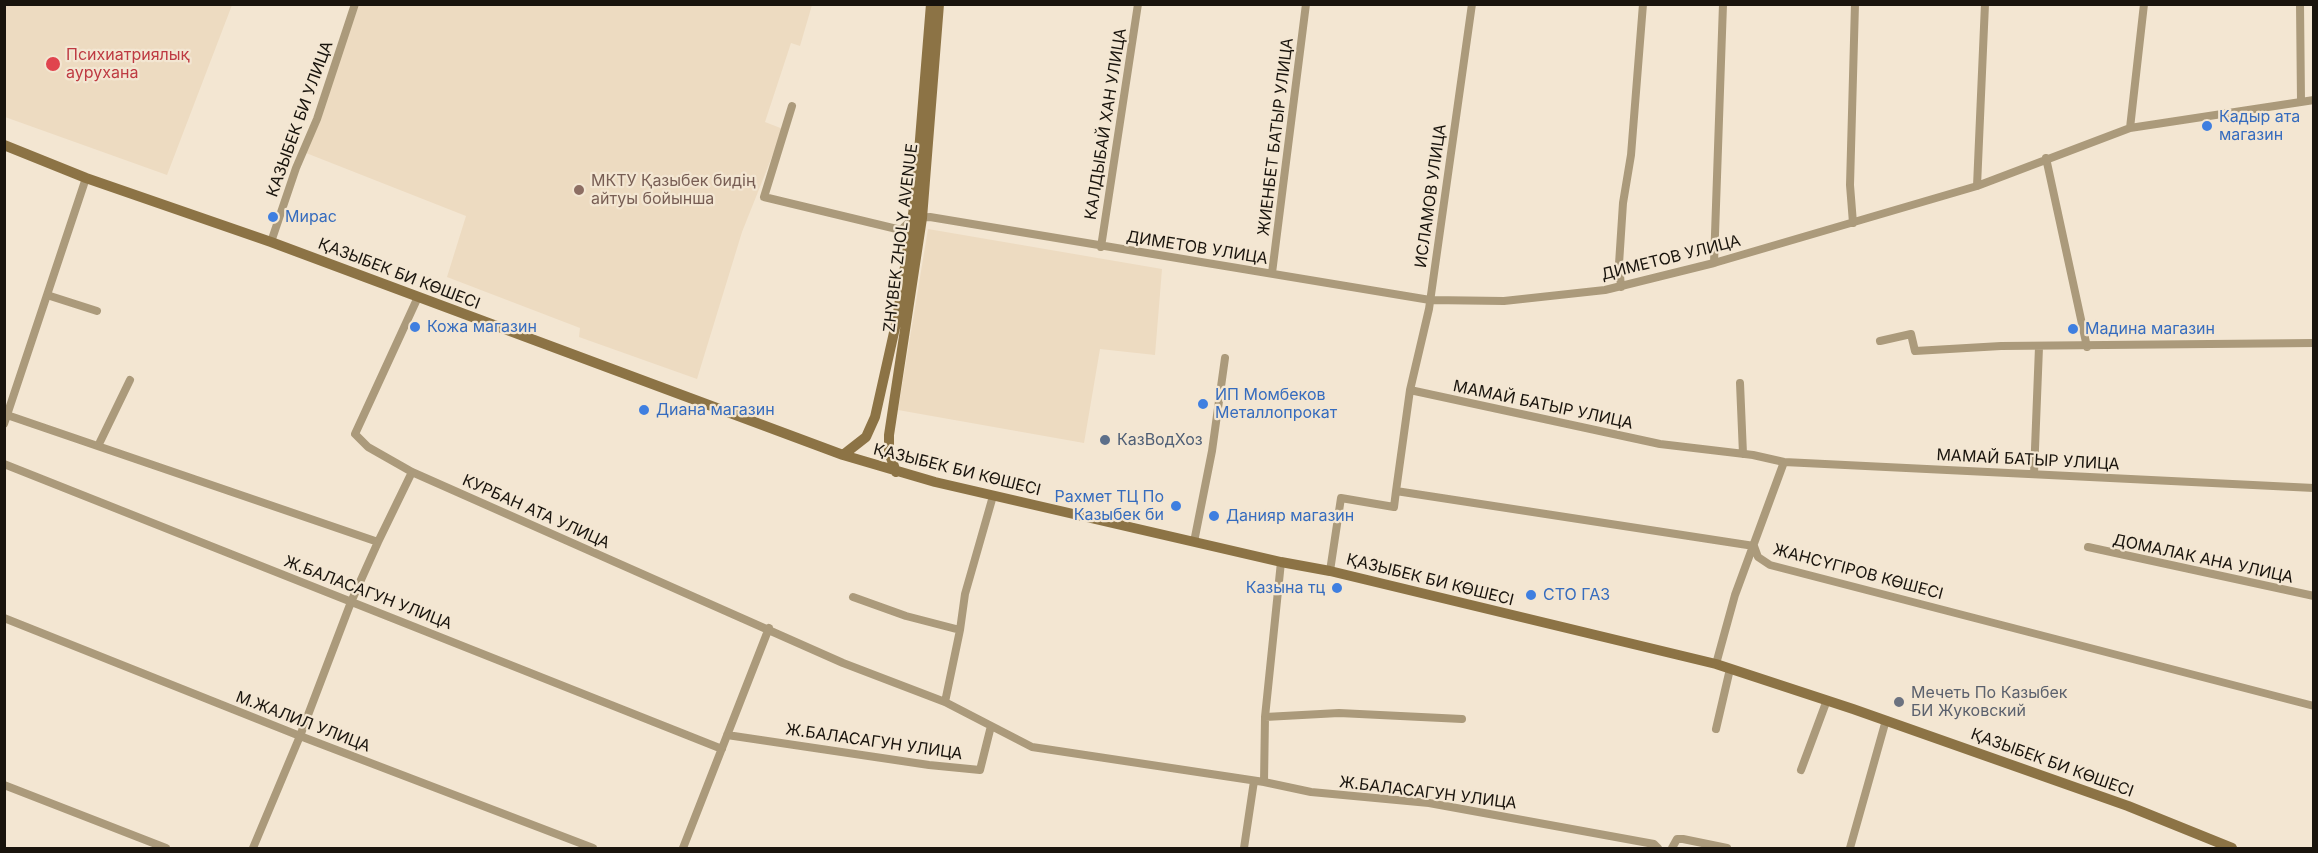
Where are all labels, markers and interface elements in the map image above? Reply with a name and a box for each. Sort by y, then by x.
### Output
street label: КАЛДЫБАЙ ХАН УЛИЦА [1081,27,1131,221]
street label: ЖИЕНБЕТ БАТЫР УЛИЦА [1254,37,1298,237]
street label: КАЗЫБЕК БИ УЛИЦА [263,38,337,200]
place label: Психиатриялық аурухана [66,45,189,83]
marker: Психиатриялық аурухана [44,55,62,73]
place label: Кадыр ата магазин [2219,107,2300,145]
marker: Кадыр ата магазин [2200,119,2214,133]
street label: ИСЛАМОВ УЛИЦА [1411,123,1451,269]
street label: ZHYBEK ZHOLY AVENUE [880,142,922,334]
place label: МКТУ Қазыбек бидің айтуы бойынша [591,171,756,209]
marker: МКТУ Қазыбек бидің айтуы бойынша [572,183,586,197]
place label: Мирас [285,207,337,227]
marker: Мирас [266,210,280,224]
street label: ДИМЕТОВ УЛИЦА [1125,227,1269,269]
street label: ДИМЕТОВ УЛИЦА [1599,231,1743,285]
street label: ҚАЗЫБЕК БИ КӨШЕСІ [315,234,483,314]
place label: Кожа магазин [427,317,537,337]
place label: Мадина магазин [2085,319,2215,339]
marker: Кожа магазин [408,320,422,334]
marker: Мадина магазин [2066,322,2080,336]
street label: МАМАЙ БАТЫР УЛИЦА [1451,377,1635,433]
place label: ИП Момбеков Металлопрокат [1215,385,1337,423]
marker: ИП Момбеков Металлопрокат [1196,397,1210,411]
place label: Диана магазин [656,400,775,420]
marker: Диана магазин [637,403,651,417]
place label: КазВодХоз [1117,430,1203,450]
marker: КазВодХоз [1098,433,1112,447]
street label: ҚАЗЫБЕК БИ КӨШЕСІ [871,440,1043,500]
street label: МАМАЙ БАТЫР УЛИЦА [1936,446,2120,474]
street label: КУРБАН АТА УЛИЦА [459,471,613,553]
place label: Рахмет ТЦ По Казыбек би [1055,487,1164,525]
marker: Рахмет ТЦ По Казыбек би [1169,499,1183,513]
place label: Данияр магазин [1226,506,1354,526]
marker: Данияр магазин [1207,509,1221,523]
street label: ДОМАЛАК АНА УЛИЦА [2111,530,2295,588]
street label: ЖАНСҮГІРОВ КӨШЕСІ [1771,540,1945,604]
street label: ҚАЗЫБЕК БИ КӨШЕСІ [1344,550,1516,610]
street label: Ж.БАЛАСАГУН УЛИЦА [281,552,455,634]
place label: Казына тц [1246,578,1325,598]
marker: Казына тц [1330,581,1344,595]
place label: СТО ГАЗ [1543,585,1610,605]
marker: СТО ГАЗ [1524,588,1538,602]
place label: Мечеть По Казыбек БИ Жуковский [1911,683,2068,721]
street label: М.ЖАЛИЛ УЛИЦА [233,687,373,757]
marker: Мечеть По Казыбек БИ Жуковский [1892,695,1906,709]
street label: Ж.БАЛАСАГУН УЛИЦА [784,720,964,764]
street label: ҚАЗЫБЕК БИ КӨШЕСІ [1968,725,2136,801]
street label: Ж.БАЛАСАГУН УЛИЦА [1338,773,1518,813]

